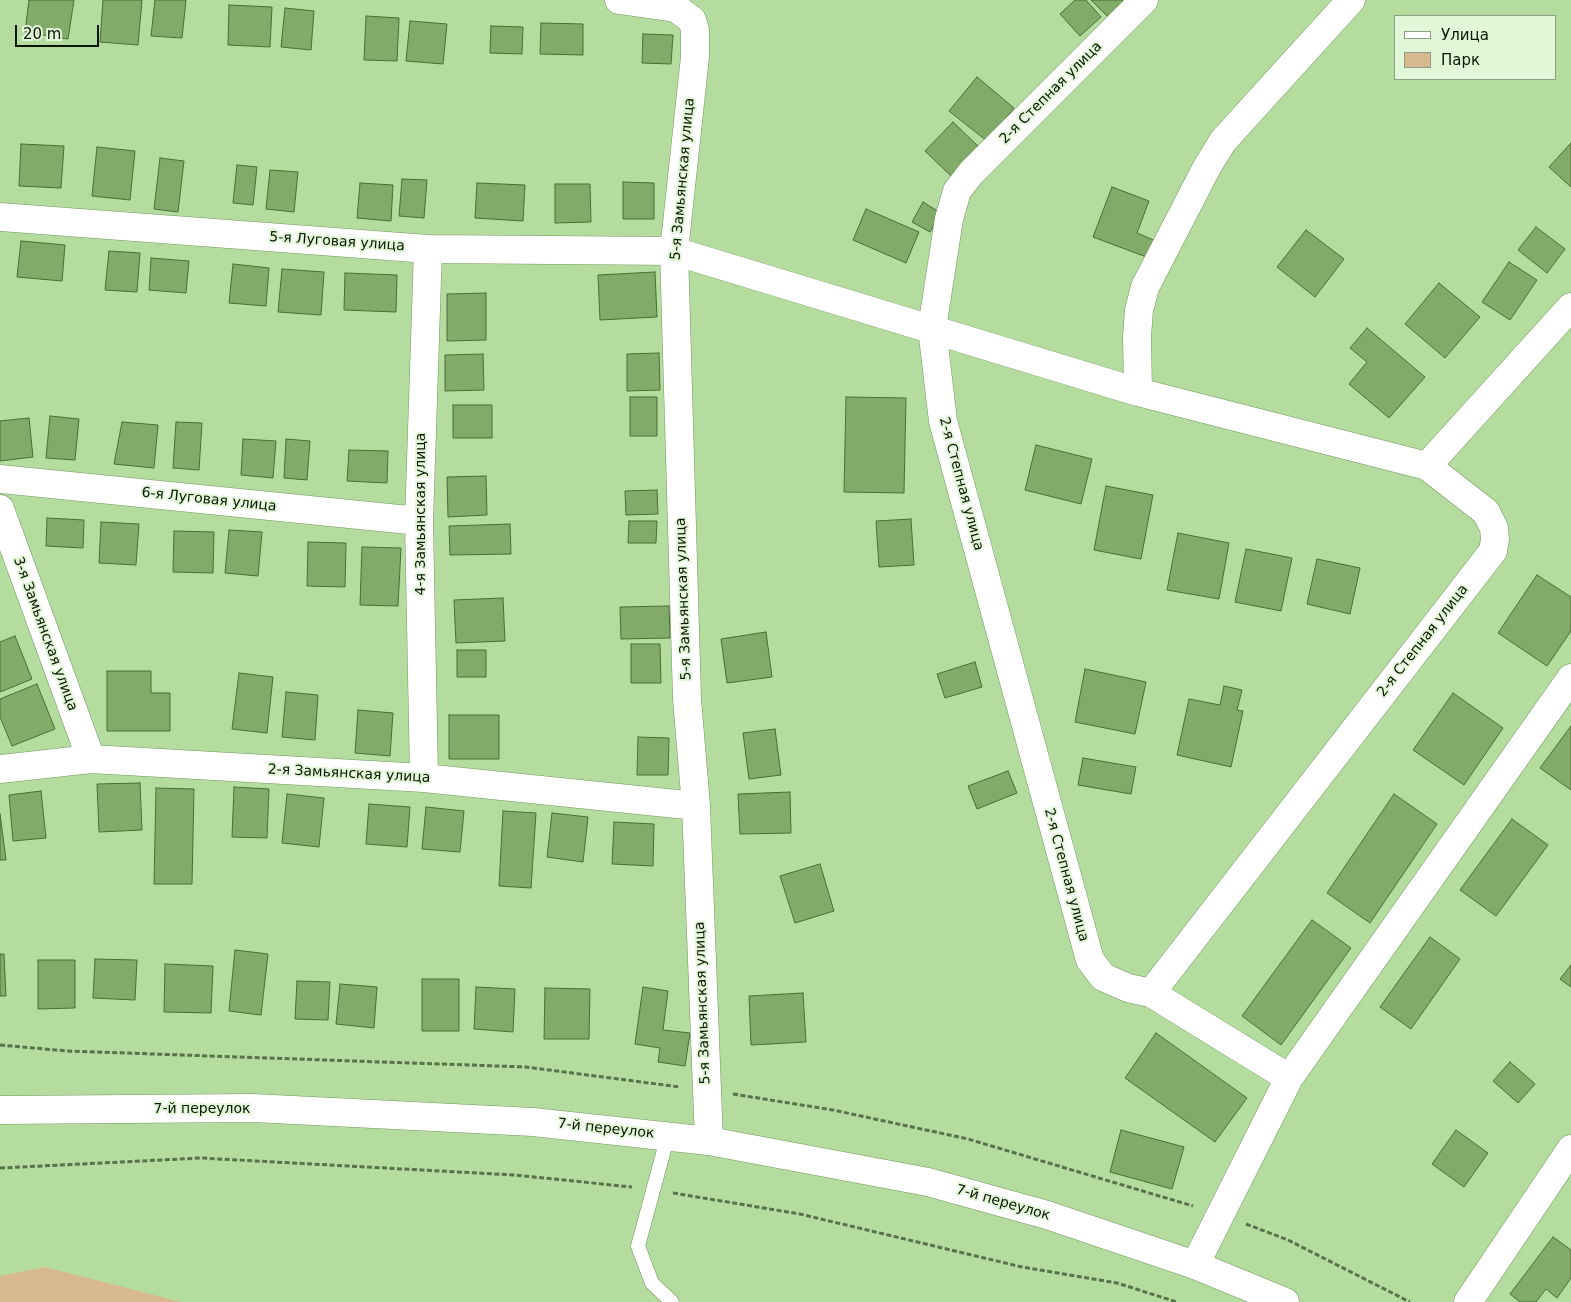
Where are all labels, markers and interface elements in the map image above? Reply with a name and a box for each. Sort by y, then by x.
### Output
scale bar [18,15,101,47]
legend [1394,15,1556,80]
text: 20 m [23,25,61,43]
text: Улица [1441,26,1489,44]
street label: 2-я Степная улица [996,38,1106,148]
text: Парк [1441,51,1480,69]
street label: 5-я Замьянская улица [668,97,698,261]
street label: 5-я Луговая улица [269,229,405,255]
street label: 2-я Степная улица [935,415,987,553]
street label: 4-я Замьянская улица [413,433,429,595]
street label: 6-я Луговая улица [141,485,277,515]
street label: 5-я Замьянская улица [673,517,695,681]
street label: 3-я Замьянская улица [9,555,81,713]
street label: 2-я Степная улица [1374,582,1472,700]
street label: 2-я Замьянская улица [267,761,431,787]
street label: 2-я Степная улица [1040,806,1092,944]
street label: 5-я Замьянская улица [692,921,714,1085]
street label: 7-й переулок [153,1101,251,1117]
street label: 7-й переулок [557,1116,655,1142]
street label: 7-й переулок [954,1182,1052,1224]

